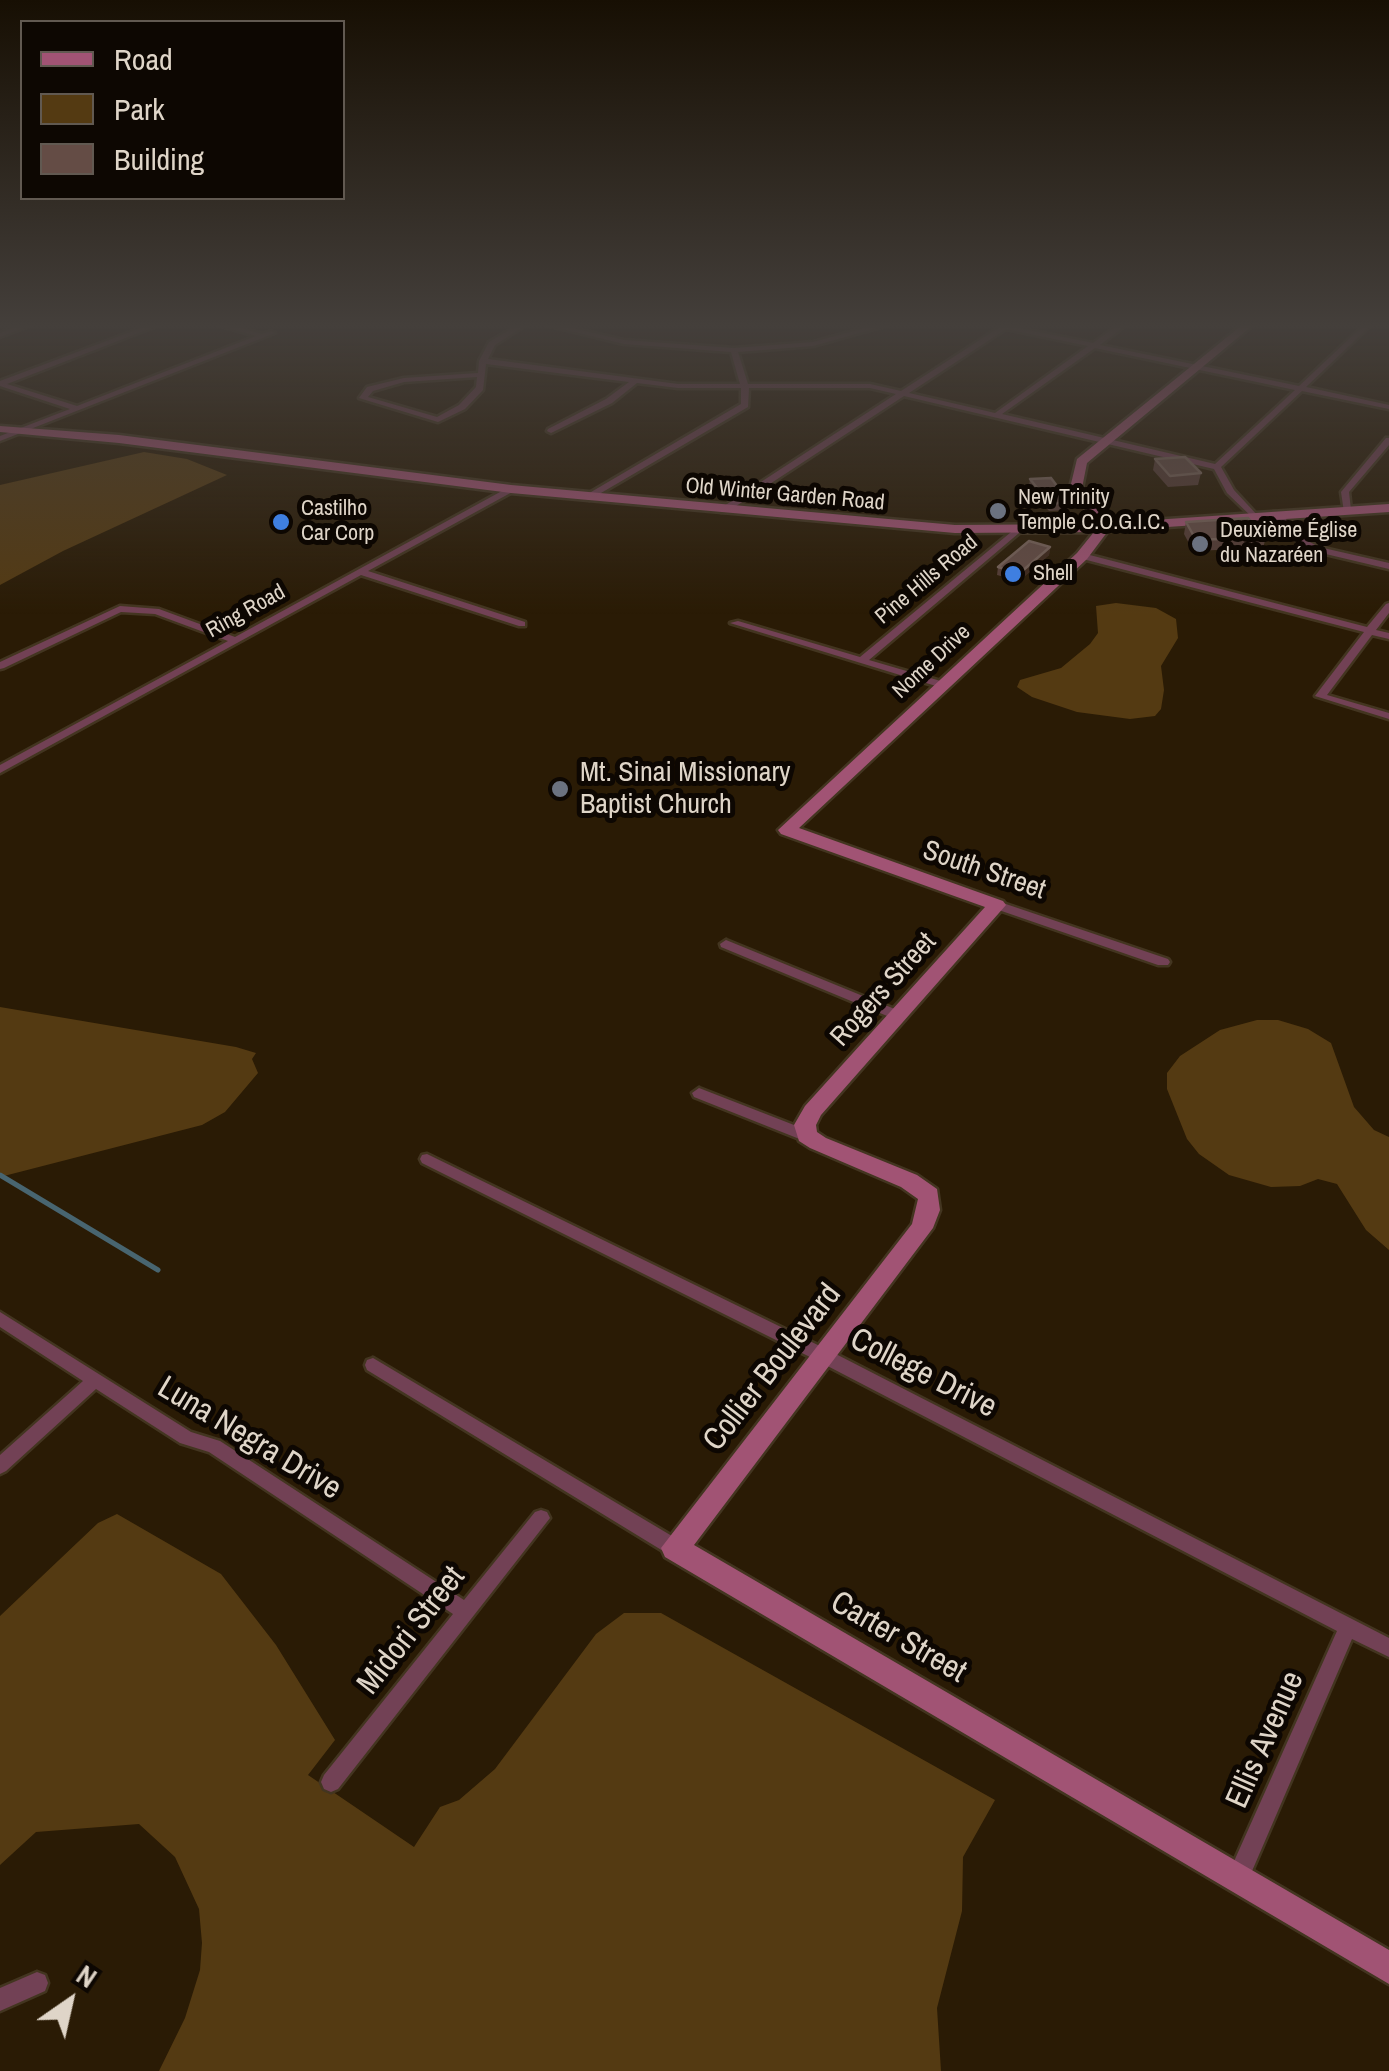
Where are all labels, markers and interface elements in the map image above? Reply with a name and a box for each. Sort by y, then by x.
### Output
legend [20,20,345,200]
text: Road [114,39,173,79]
text: Park [114,89,165,129]
text: Building [114,139,204,179]
street label: Old Winter Garden Road [684,473,886,517]
place label: New Trinity Temple C.O.G.I.C. [1018,485,1165,536]
place label: Castilho Car Corp [301,496,374,548]
marker: New Trinity Temple C.O.G.I.C. [987,500,1009,522]
marker: Castilho Car Corp [270,511,292,533]
place label: Deuxième Église du Nazaréen [1220,518,1357,570]
street label: Pine Hills Road [871,530,983,630]
marker: Deuxième Église du Nazaréen [1189,533,1211,555]
place label: Shell [1033,561,1073,587]
marker: Shell [1002,563,1024,585]
street label: Ring Road [202,580,290,644]
street label: Nome Drive [888,620,976,704]
place label: Mt. Sinai Missionary Baptist Church [580,756,791,822]
marker: Mt. Sinai Missionary Baptist Church [549,778,571,800]
street label: South Street [918,834,1050,908]
street label: Rogers Street [824,926,944,1054]
street label: Collier Boulevard [696,1277,850,1459]
street label: College Drive [843,1321,1003,1427]
street label: Luna Negra Drive [150,1369,348,1509]
street label: Midori Street [350,1559,474,1703]
street label: Carter Street [823,1584,973,1692]
street label: Ellis Avenue [1219,1666,1313,1814]
north arrow [20,1951,120,2051]
text: N [69,1956,104,1997]

